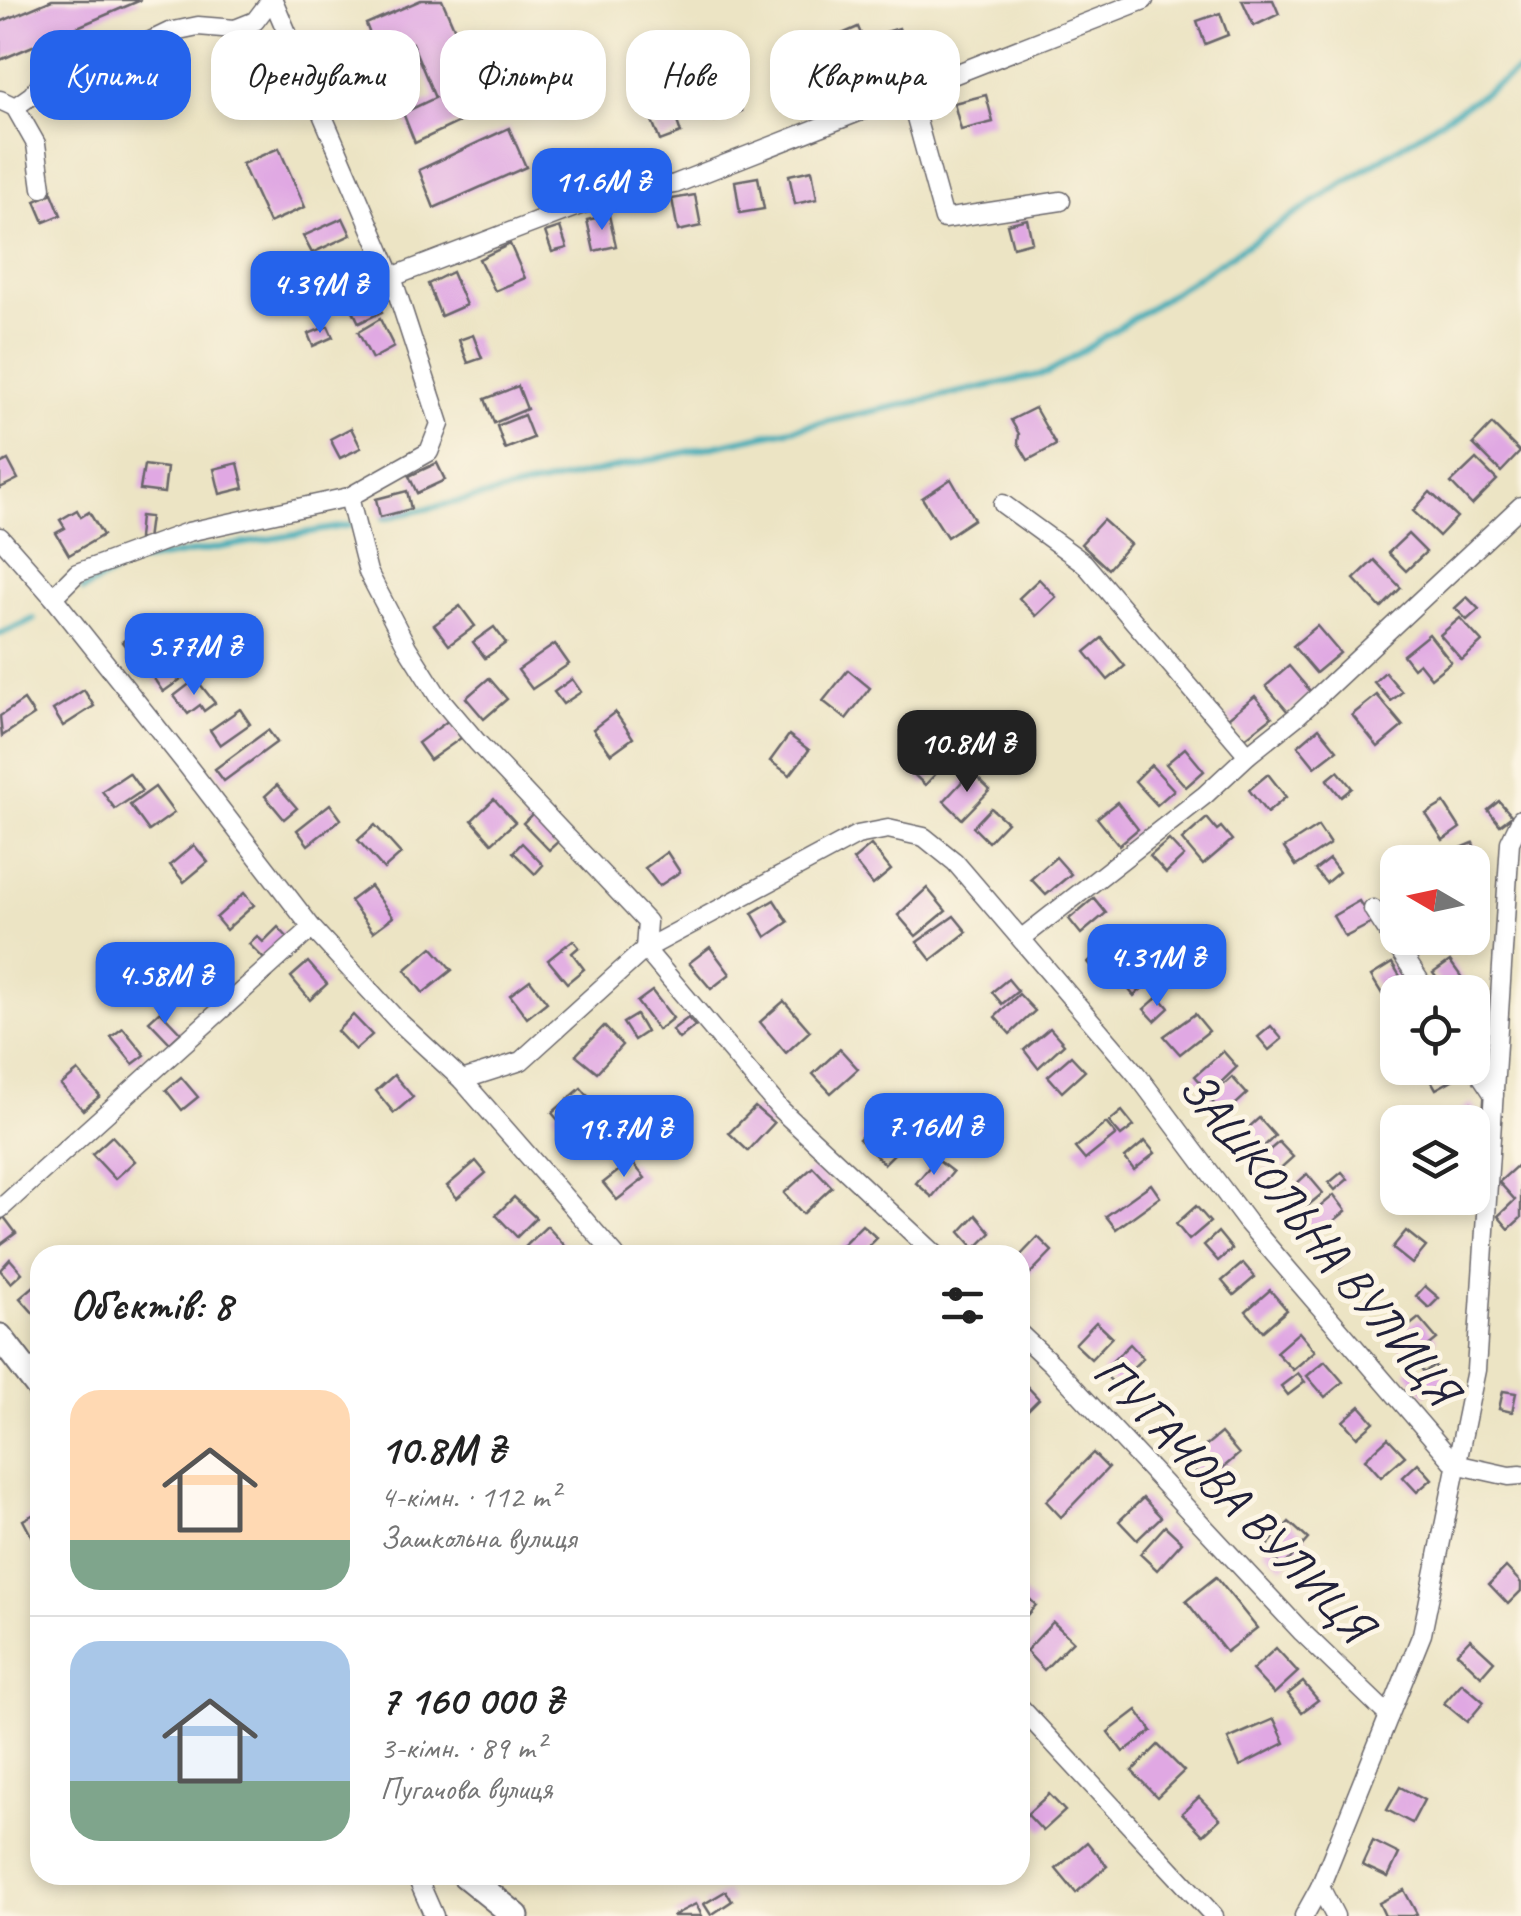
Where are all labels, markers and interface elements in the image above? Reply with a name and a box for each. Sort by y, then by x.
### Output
chip: Купити [30,30,191,120]
chip: Орендувати [211,30,420,120]
chip: Фільтри [440,30,606,120]
chip: Нове [626,30,750,120]
chip: Квартира [770,30,960,120]
pin: 11.6M ₴ [510,148,694,233]
text: 11.6M ₴ [554,160,650,201]
pin: 4.39M ₴ [228,251,412,336]
text: 4.39M ₴ [273,263,367,304]
pin: 5.77M ₴ [102,613,286,698]
text: 5.77M ₴ [147,625,241,666]
pin: 10.8M ₴ [875,710,1059,795]
text: 10.8M ₴ [919,722,1015,763]
north arrow [1380,845,1490,955]
map controls [1380,845,1490,1215]
pin: 4.31M ₴ [1065,924,1249,1009]
text: 4.31M ₴ [1109,936,1205,977]
pin: 4.58M ₴ [73,942,257,1027]
text: 4.58M ₴ [118,954,212,995]
button: locate [1380,975,1490,1085]
street label: ЗАШКОЛЬНА ВУЛИЦЯ [1166,1059,1476,1421]
pin: 7.16M ₴ [842,1093,1026,1178]
pin: 19.7M ₴ [532,1095,716,1180]
text: 7.16M ₴ [886,1105,982,1146]
button: layers [1380,1105,1490,1215]
text: 19.7M ₴ [577,1107,671,1148]
icon: filters [935,1278,990,1333]
text: Об’єктів: 8 [70,1279,232,1332]
street label: ПУГАЧОВА ВУЛИЦЯ [1081,1342,1390,1658]
text: 10.8M ₴ [380,1423,505,1476]
icon: home [150,1430,270,1550]
text: 4-кімн. · 112 m² [380,1476,559,1517]
text: Зашкольна вулиця [380,1517,576,1558]
text: 7 160 000 ₴ [380,1674,563,1727]
icon: home [150,1681,270,1801]
text: 3-кімн. · 89 m² [380,1727,545,1768]
text: Пугачова вулиця [380,1768,552,1809]

